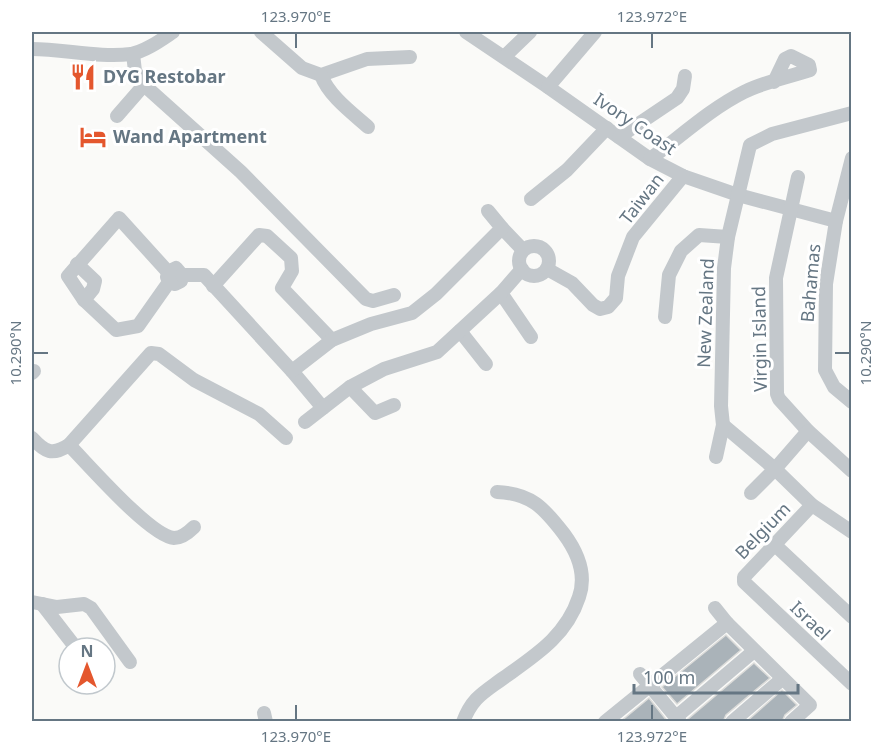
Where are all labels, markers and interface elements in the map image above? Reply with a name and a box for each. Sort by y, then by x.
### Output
text: 123.970°E [261,6,331,26]
text: 123.972°E [617,6,687,26]
restaurant icon: DYG Restobar [68,62,98,92]
place label: DYG Restobar [103,64,225,88]
street label: Ivory Coast [590,87,682,160]
hotel icon: Wand Apartment [78,122,108,152]
place label: Wand Apartment [113,124,267,148]
street label: Taiwan [614,168,669,229]
street label: Bahamas [795,243,825,323]
street label: New Zealand [691,258,719,368]
street label: Virgin Island [746,286,772,392]
text: 10.290°N [5,321,25,385]
text: 10.290°N [855,321,875,385]
street label: Belgium [729,497,795,564]
street label: Israel [786,595,836,645]
north arrow [57,636,117,696]
text: N [80,640,94,662]
scale bar [634,657,798,695]
text: 100 m [643,665,695,689]
text: 123.970°E [261,726,331,746]
text: 123.972°E [617,726,687,746]

